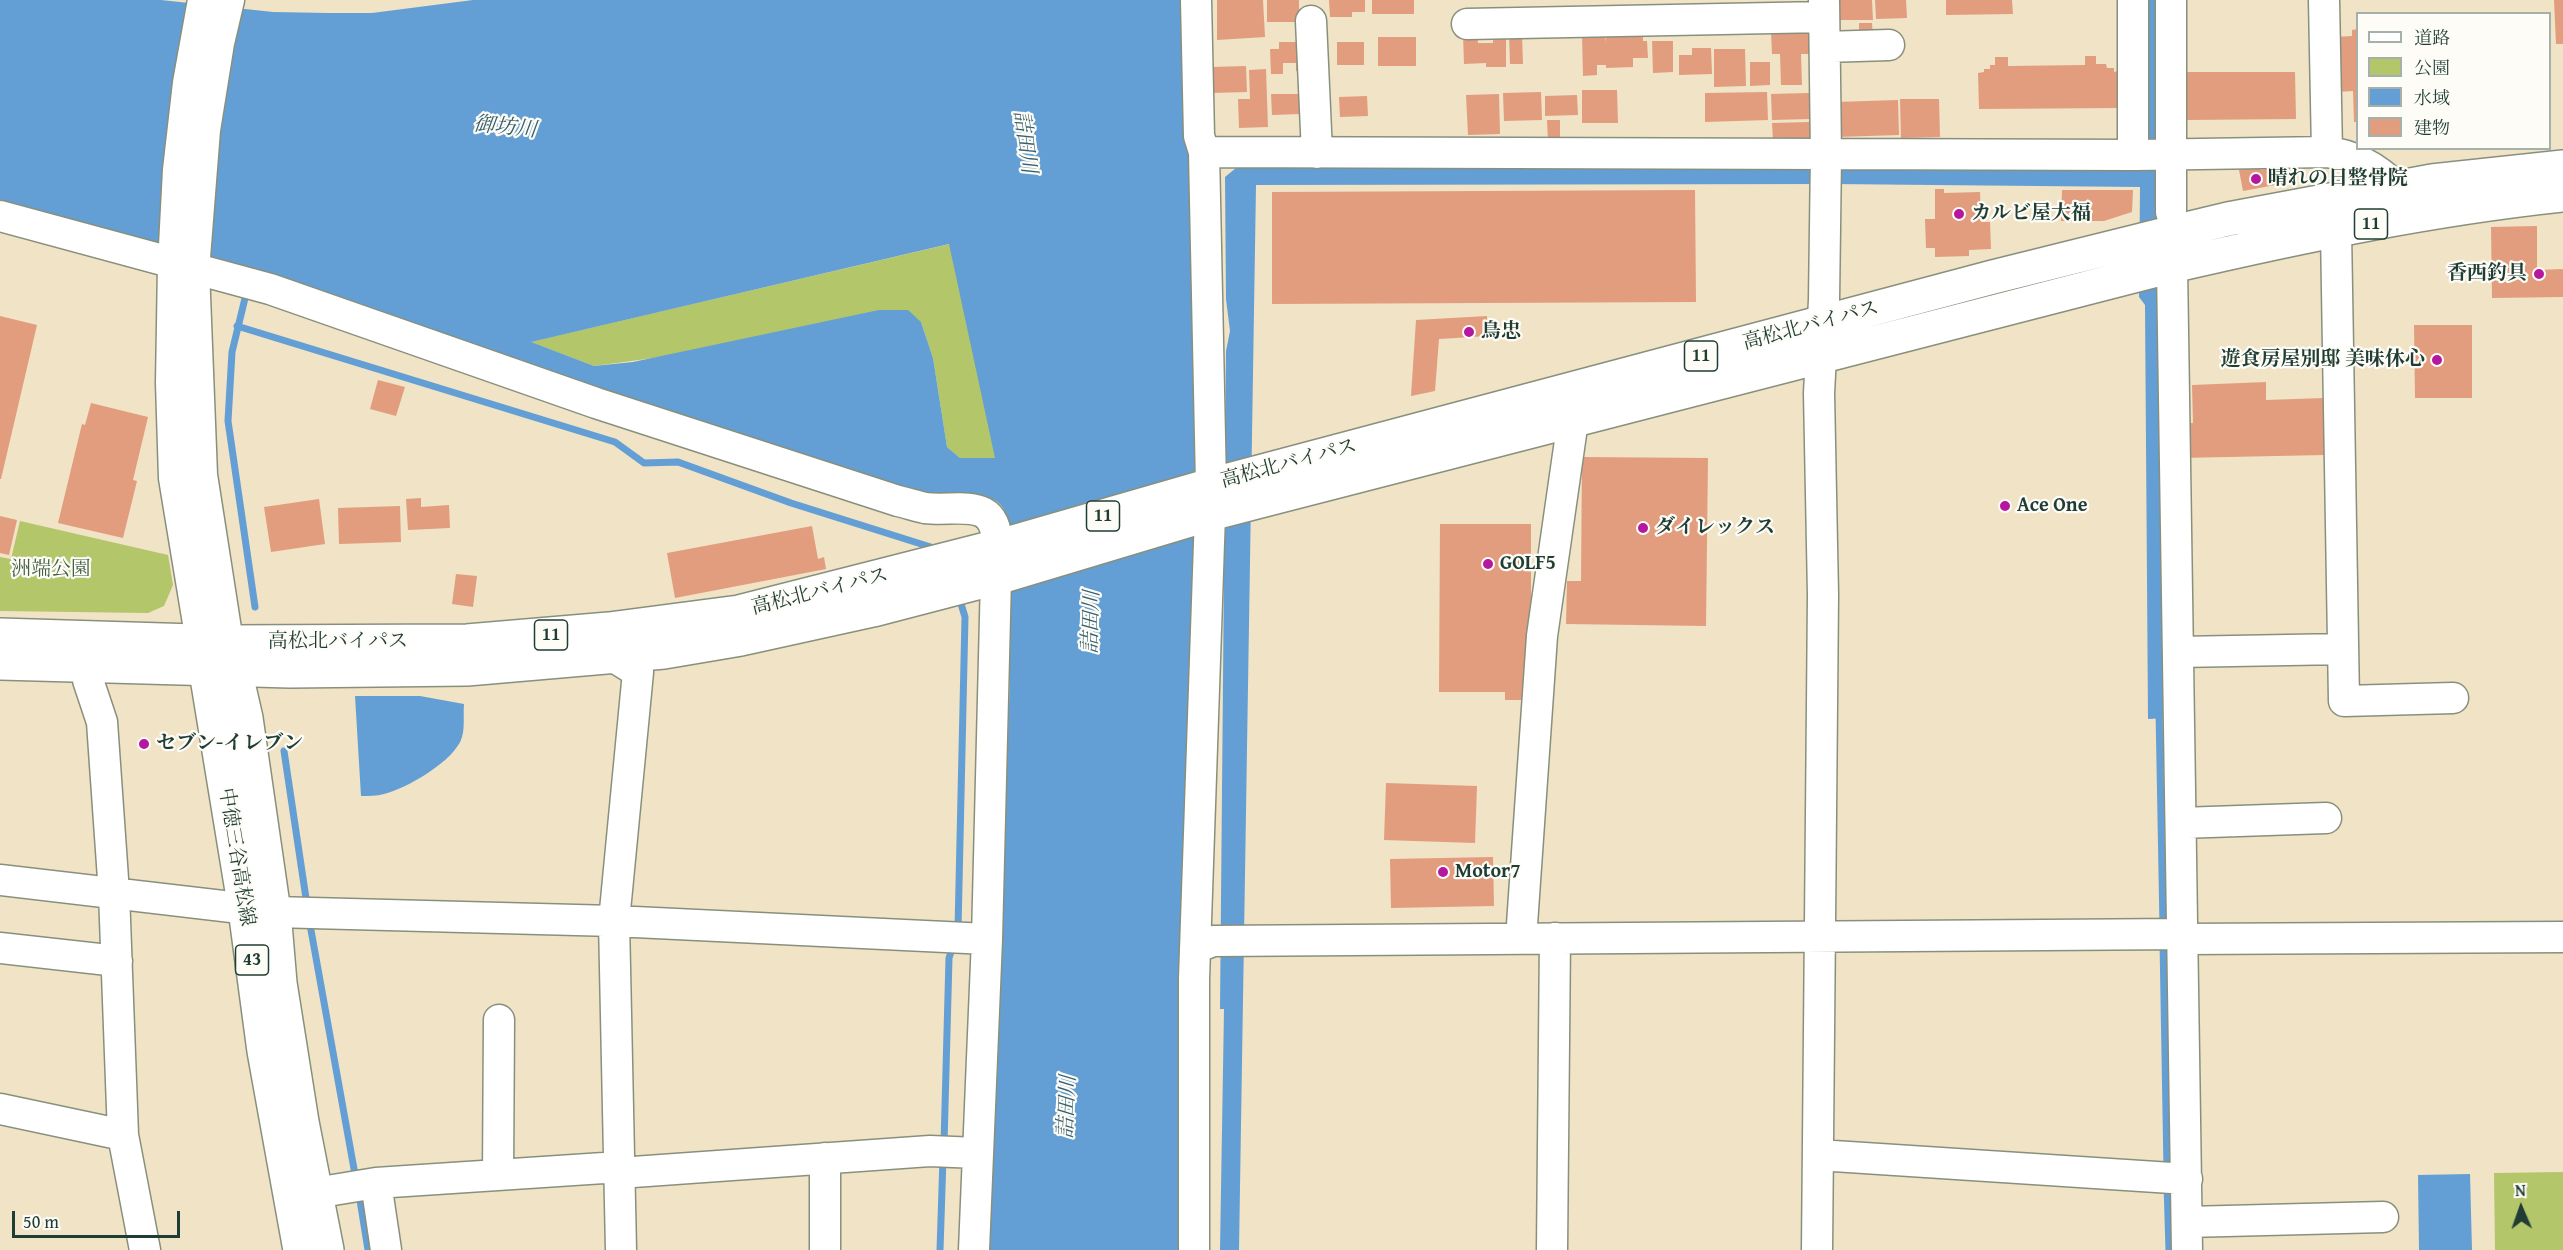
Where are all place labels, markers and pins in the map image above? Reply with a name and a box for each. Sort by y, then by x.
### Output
place label: 晴れの日整骨院 [2268,167,2408,191]
marker: 晴れの日整骨院 [2249,172,2263,186]
place label: カルビ屋大福 [1971,202,2091,226]
marker: カルビ屋大福 [1952,207,1966,221]
place label: 香西釣具 [2447,262,2527,286]
marker: 香西釣具 [2532,267,2546,281]
place label: 鳥忠 [1481,320,1521,344]
marker: 鳥忠 [1462,325,1476,339]
place label: 遊食房屋別邸 美味休心 [2221,348,2425,372]
marker: 遊食房屋別邸 美味休心 [2430,353,2444,367]
place label: Ace One [2017,494,2087,518]
marker: Ace One [1998,499,2012,513]
place label: ダイレックス [1655,516,1775,540]
marker: ダイレックス [1636,521,1650,535]
place label: GOLF5 [1500,552,1556,576]
marker: GOLF5 [1481,557,1495,571]
place label: セブン-イレブン [156,732,303,756]
marker: セブン-イレブン [137,737,151,751]
place label: Motor7 [1455,860,1521,884]
marker: Motor7 [1436,865,1450,879]

